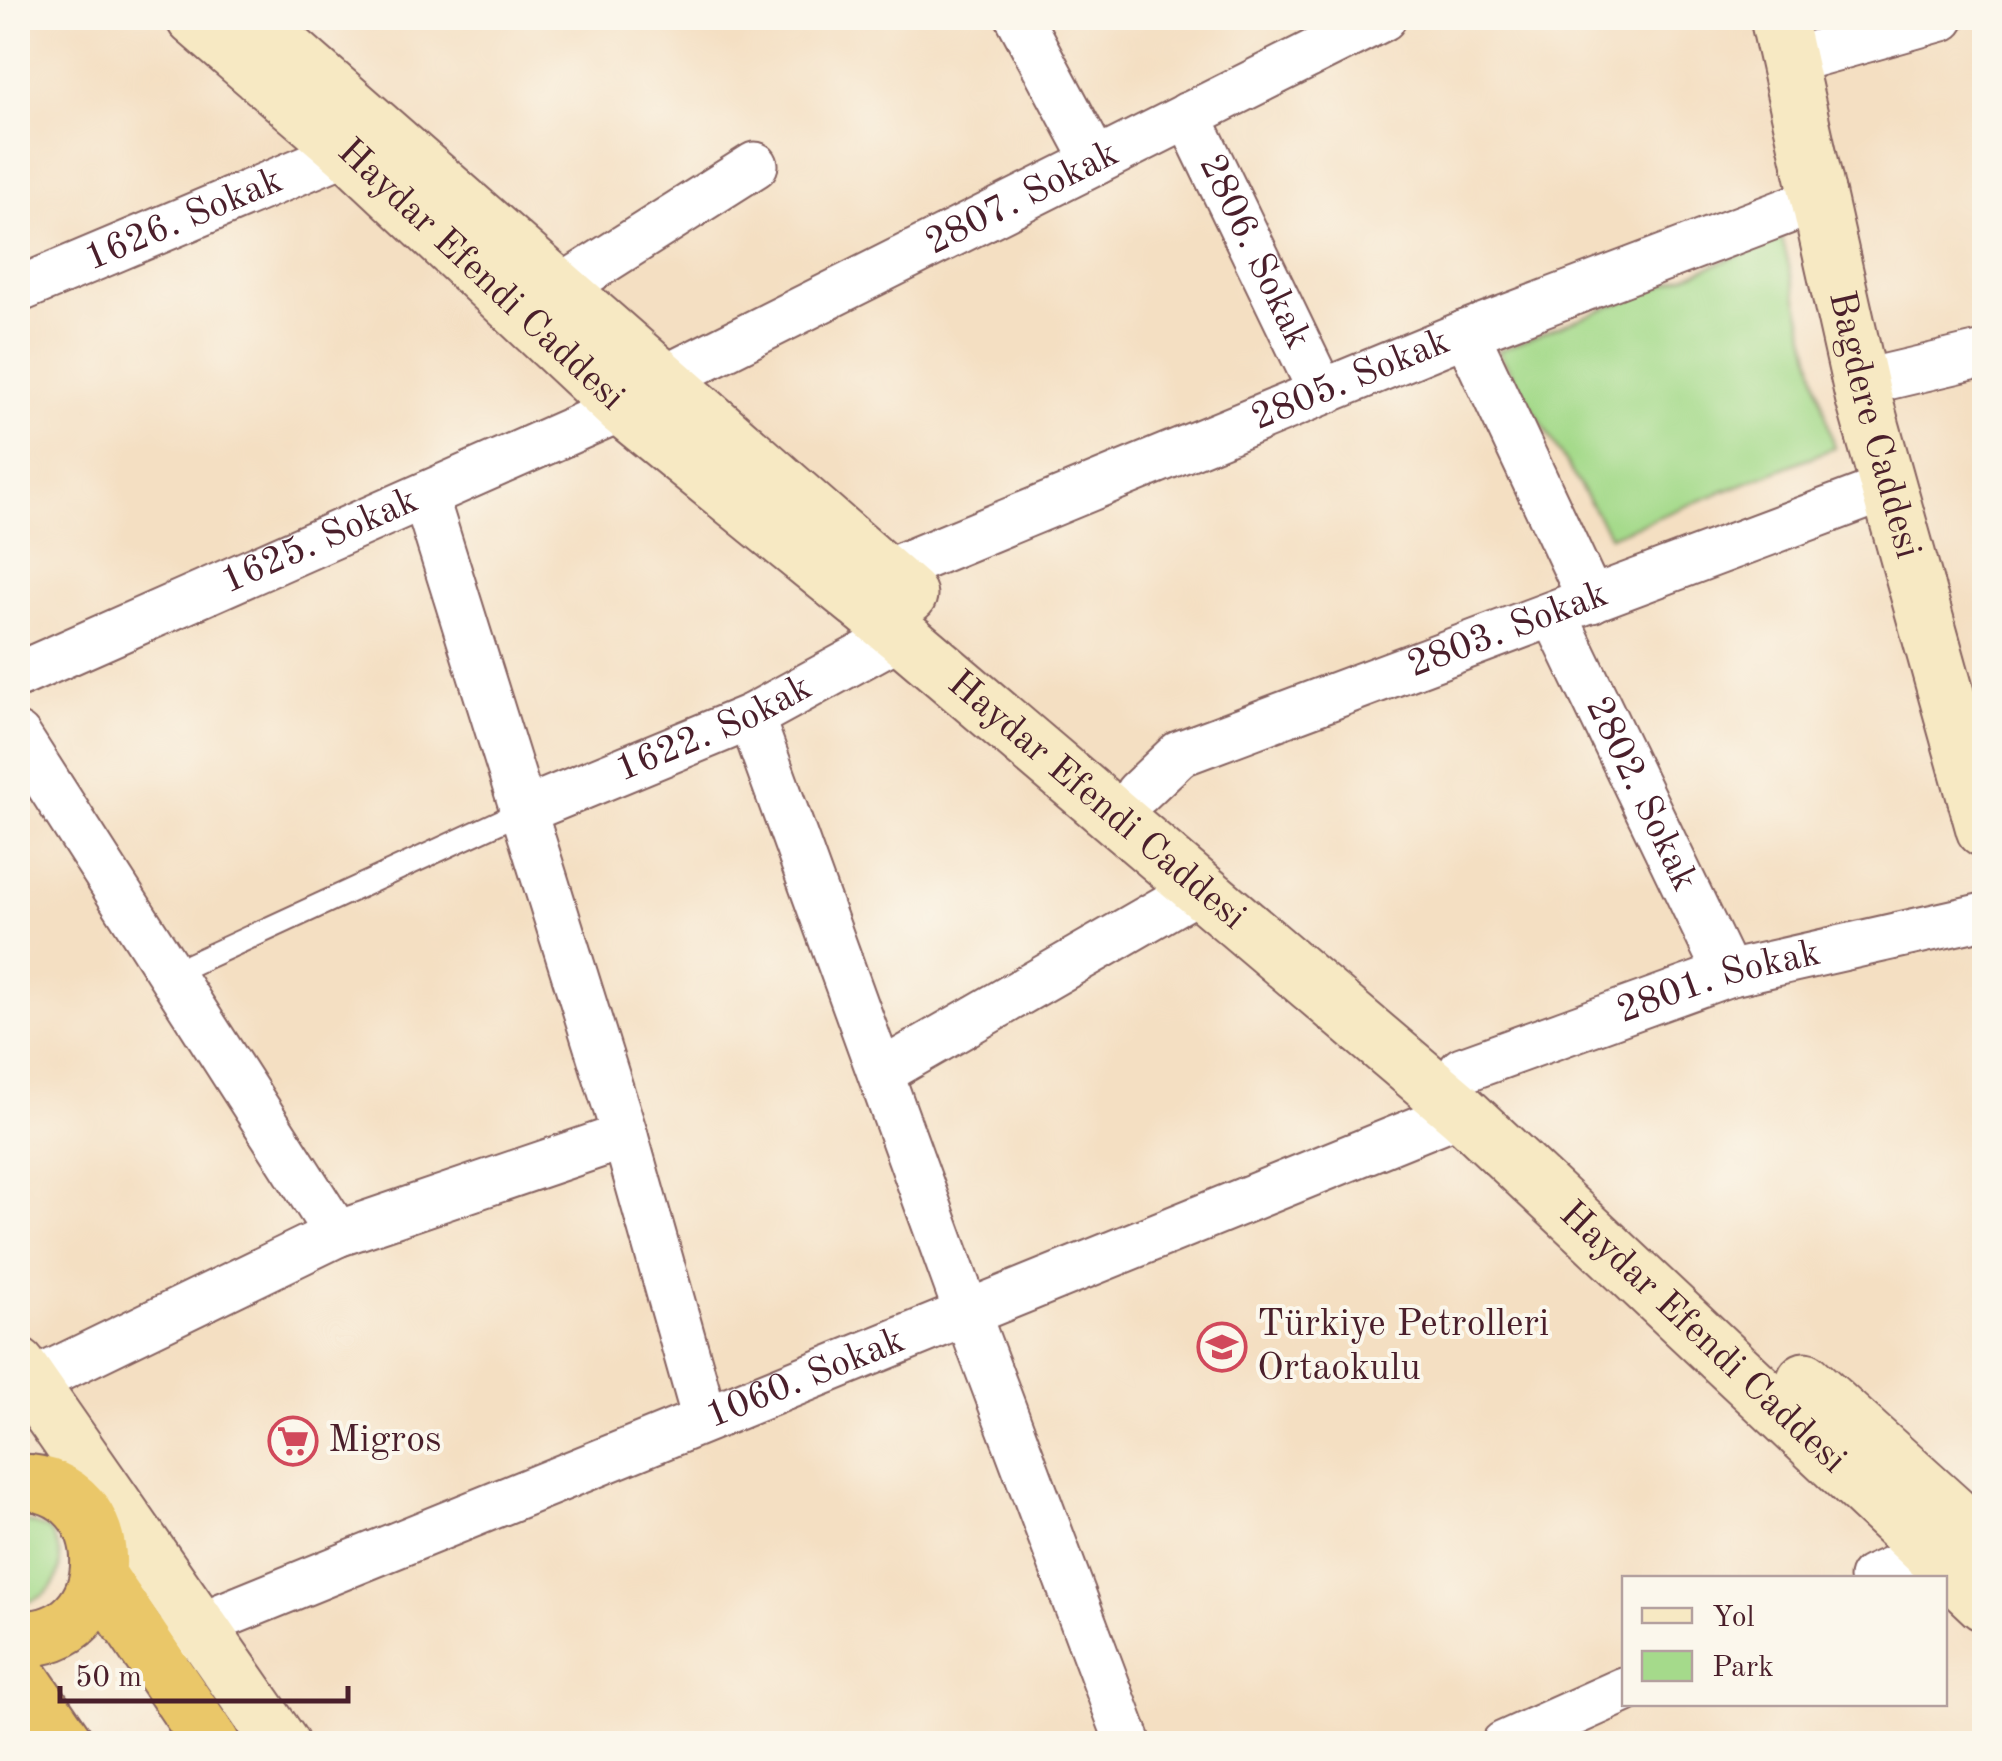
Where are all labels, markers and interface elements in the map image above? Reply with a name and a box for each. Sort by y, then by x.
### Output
street label: Haydar Efendi Caddesi [330,132,631,418]
street label: 2807. Sokak [920,135,1125,263]
street label: 2806. Sokak [1191,149,1317,355]
street label: 1626. Sokak [80,162,288,278]
street label: Bagdere Caddesi [1821,288,1927,563]
street label: 2805. Sokak [1246,323,1455,438]
street label: 1625. Sokak [216,482,424,601]
street label: 2803. Sokak [1403,576,1613,685]
street label: Haydar Efendi Caddesi [940,664,1252,938]
street label: 1622. Sokak [611,669,818,790]
street label: 2802. Sokak [1578,691,1703,897]
street label: 2801. Sokak [1612,934,1824,1031]
street label: Haydar Efendi Caddesi [1552,1195,1853,1481]
place label: Türkiye Petrolleri Ortaokulu [1257,1306,1549,1388]
school or university icon: Türkiye Petrolleri Ortaokulu [1196,1321,1248,1373]
street label: 1060. Sokak [701,1322,910,1436]
supermarket icon: Migros [267,1415,319,1467]
place label: Migros [328,1422,442,1460]
legend [1622,1576,1947,1706]
text: Yol [1712,1603,1755,1633]
scale bar [60,1641,348,1703]
text: Park [1712,1653,1774,1683]
text: 50 m [75,1663,142,1693]

